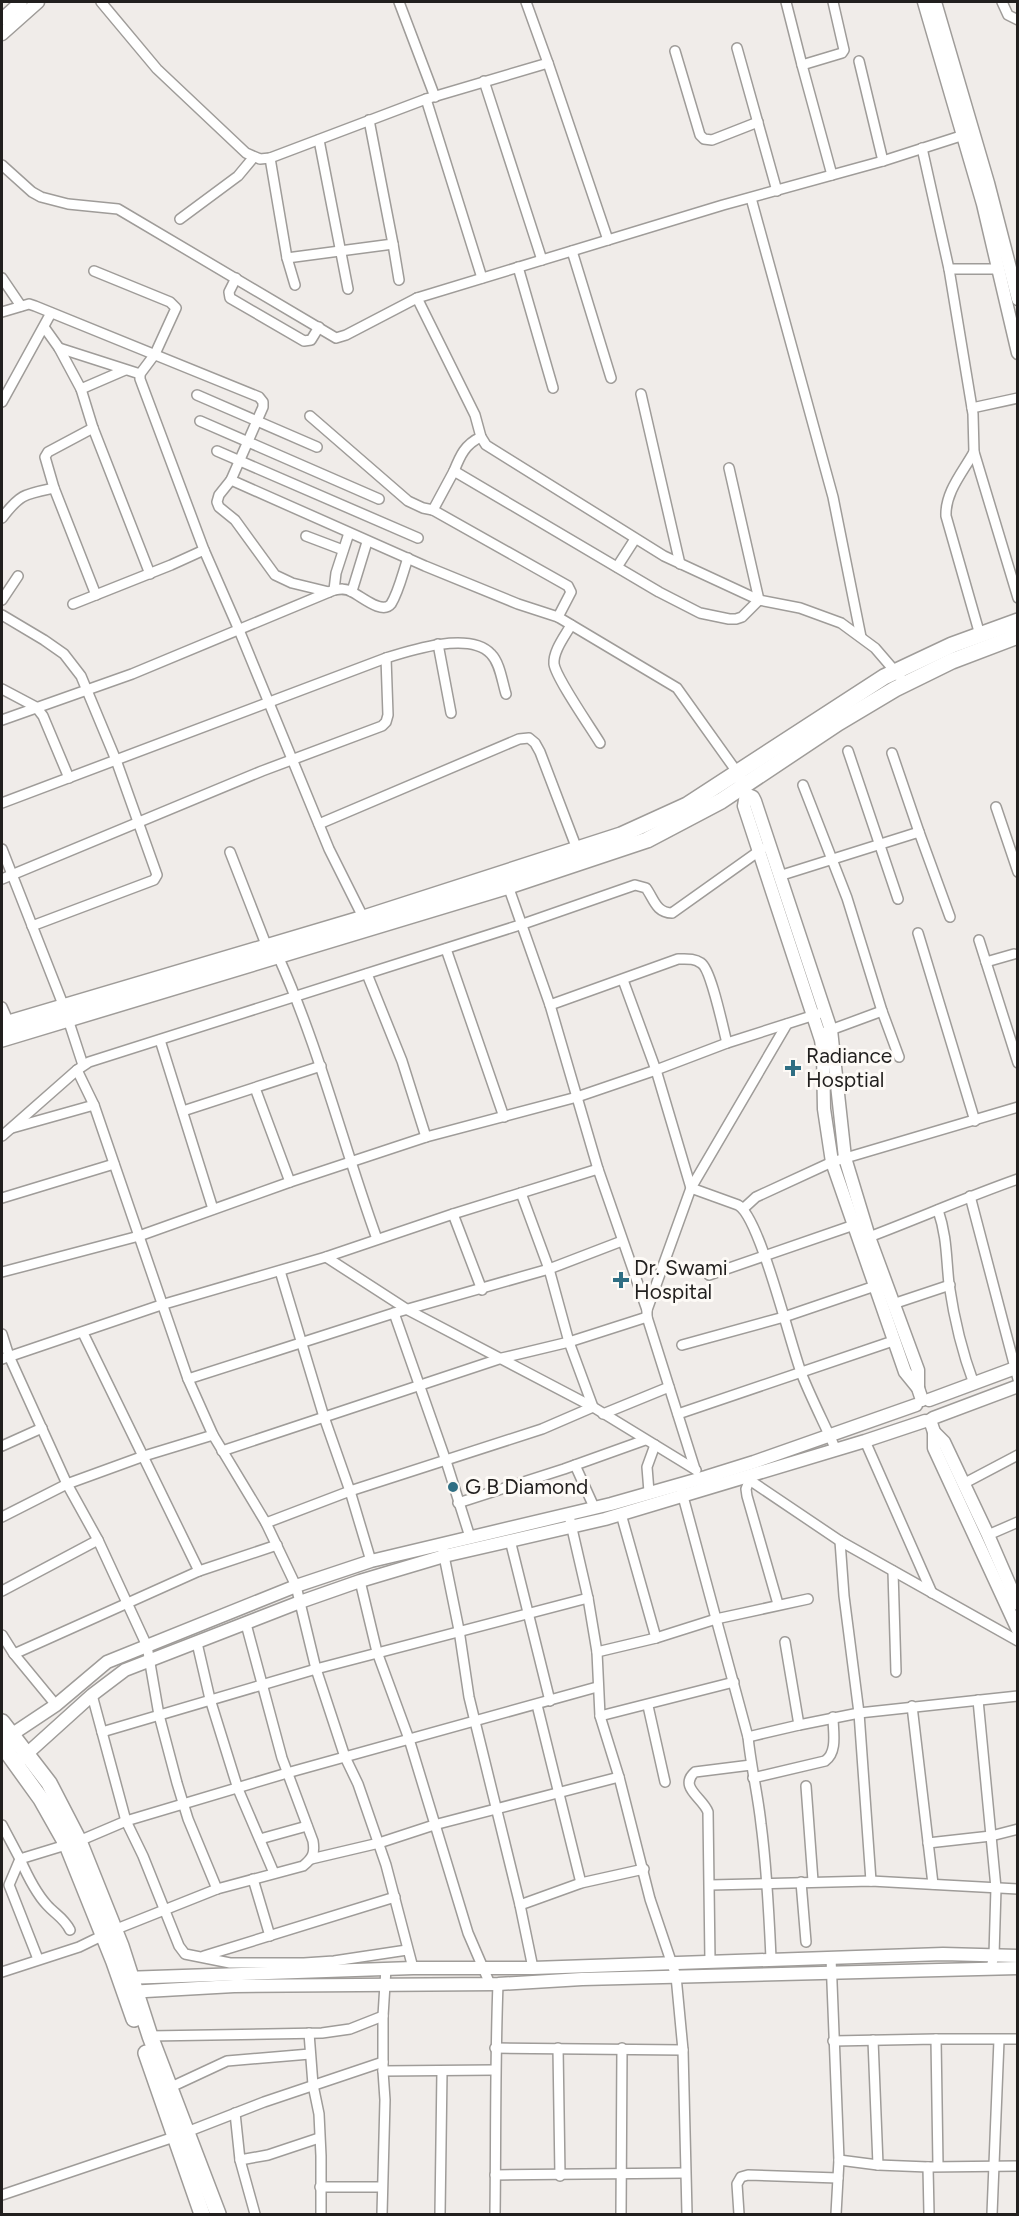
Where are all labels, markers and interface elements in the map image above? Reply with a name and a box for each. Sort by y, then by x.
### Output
place label: Radiance Hosptial [806,1043,892,1092]
marker: Radiance Hosptial [784,1059,802,1077]
place label: Dr. Swami Hospital [634,1255,728,1304]
marker: Dr. Swami Hospital [612,1271,630,1289]
place label: G B Diamond [465,1474,588,1499]
marker: G B Diamond [446,1480,460,1494]

